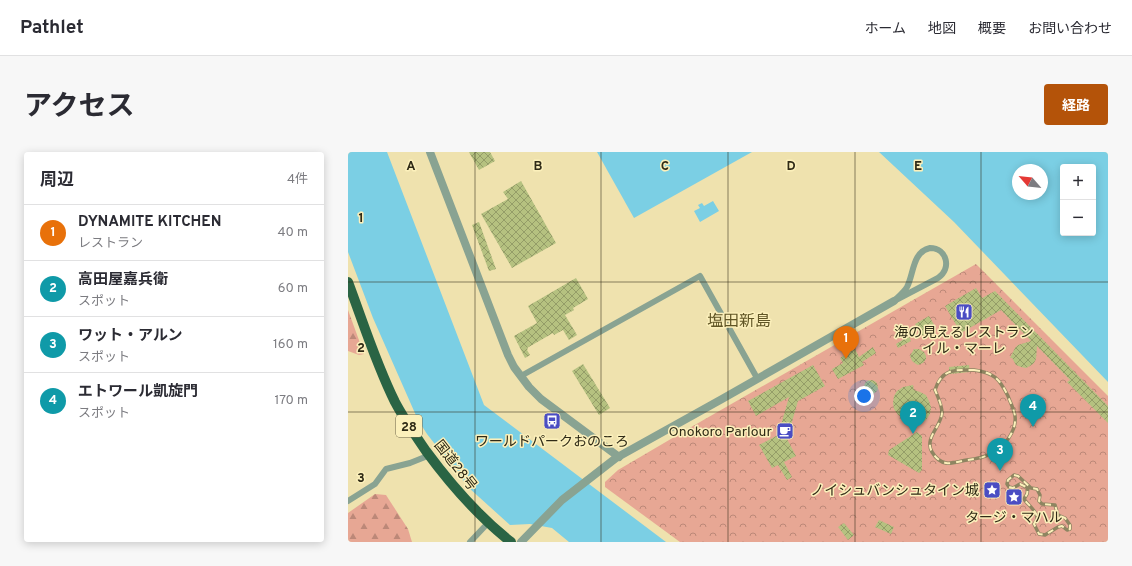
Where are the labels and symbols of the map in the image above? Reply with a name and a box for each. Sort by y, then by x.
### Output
text: A [406,159,416,175]
text: B [534,159,543,175]
text: C [661,159,669,175]
text: D [786,159,796,175]
text: E [914,159,922,175]
north arrow [1012,164,1048,200]
text: 1 [358,211,364,227]
restaurant icon: 海の見えるレストラン イル・マーレ [954,302,974,322]
district label: 塩田新島 [707,312,771,332]
place label: 海の見えるレストラン イル・マーレ [894,325,1034,358]
pin: 1 [833,326,859,359]
text: 2 [357,341,365,357]
your location [854,386,874,406]
pin: 4 [1020,394,1046,427]
pin: 2 [900,401,926,434]
bus stop icon: ワールドパークおのころ [542,411,562,431]
road number: 28 [396,415,422,437]
cafe icon: Onokoro Parlour [775,421,795,441]
place label: Onokoro Parlour [668,424,773,441]
place label: ワールドパークおのころ [475,434,629,451]
street label: 国道28号 [430,437,480,494]
pin: 3 [987,438,1013,471]
text: 3 [357,471,365,487]
place icon: ノイシュバンシュタイン城 [982,480,1002,500]
place label: ノイシュバンシュタイン城 [810,483,979,500]
place icon: タージ・マハル [1004,487,1024,507]
place label: タージ・マハル [965,510,1063,527]

